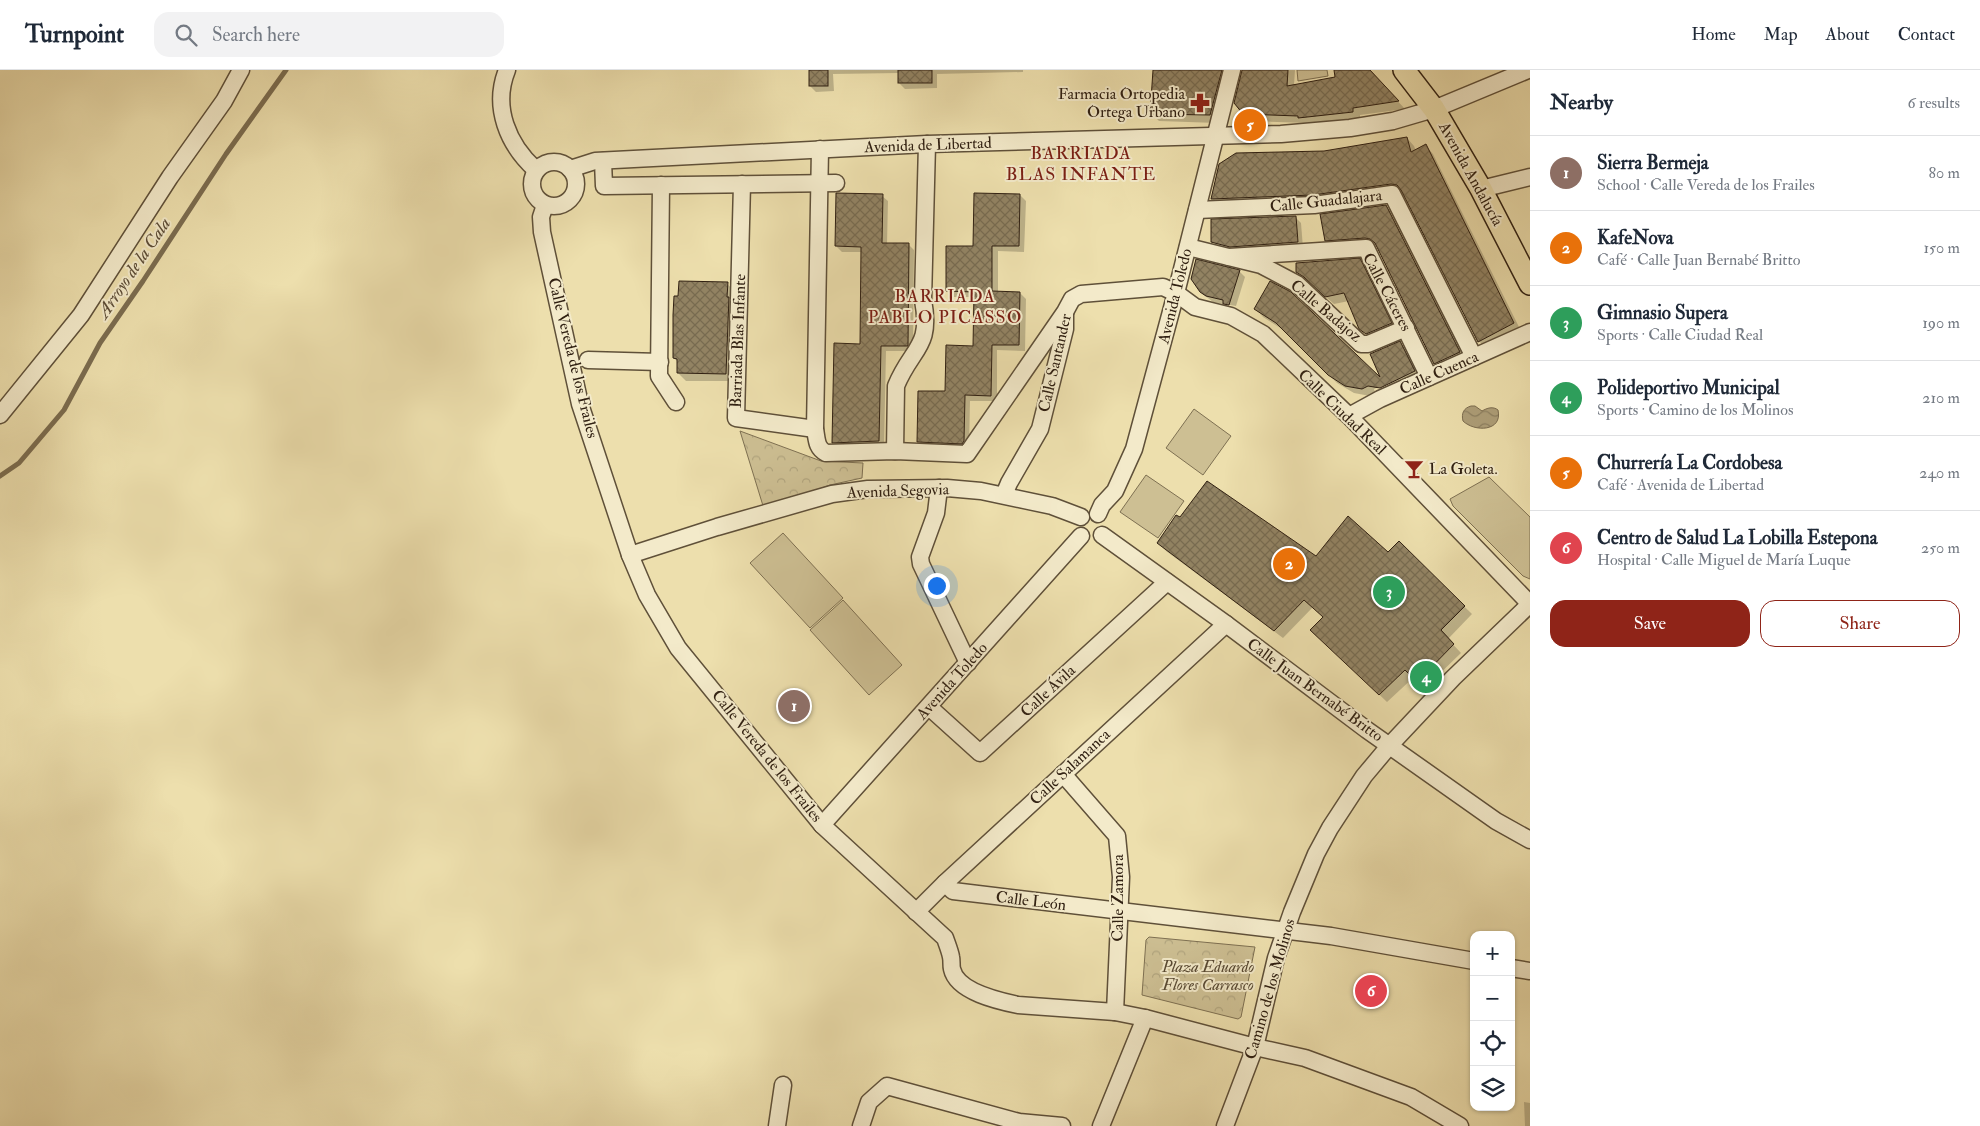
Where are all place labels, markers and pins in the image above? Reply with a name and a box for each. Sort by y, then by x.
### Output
place label: Farmacia Ortopedia Ortega Urbano [1058,84,1185,122]
pharmacy icon: Farmacia Ortopedia Ortega Urbano [1189,92,1211,114]
pin: 5 [1234,106,1266,144]
bar icon: La Goleta. [1403,458,1425,480]
place label: La Goleta. [1429,459,1497,479]
pin: 2 [1273,545,1305,583]
pin: 3 [1373,573,1405,611]
pin: 4 [1410,658,1442,696]
pin: 1 [778,687,810,725]
pin: 6 [1355,972,1387,1010]

